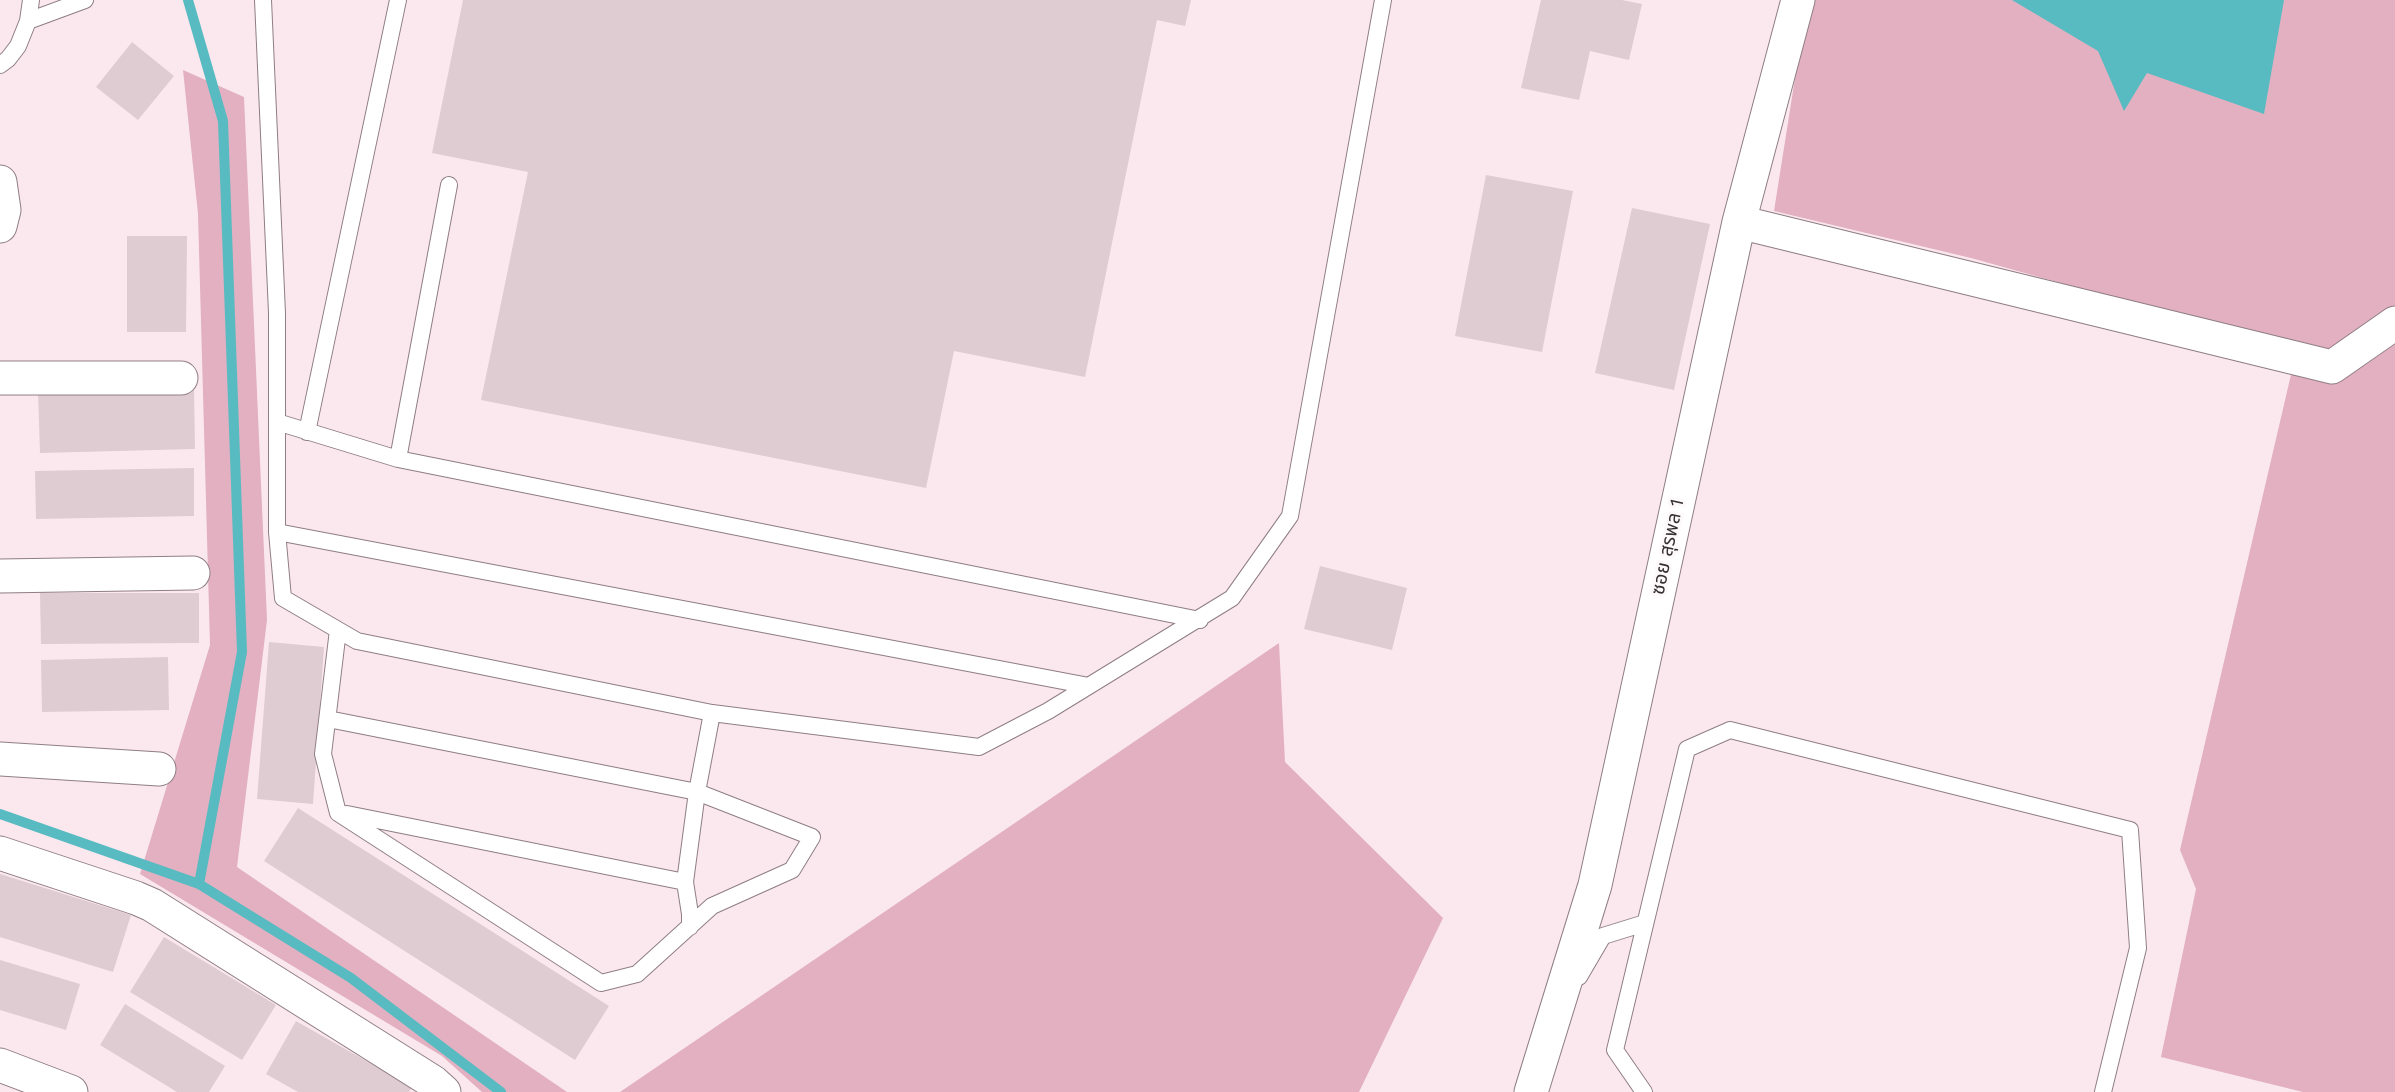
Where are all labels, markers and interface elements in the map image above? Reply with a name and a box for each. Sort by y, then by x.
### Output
street label: ซอย สุรพล 1 [1647,497,1689,597]

